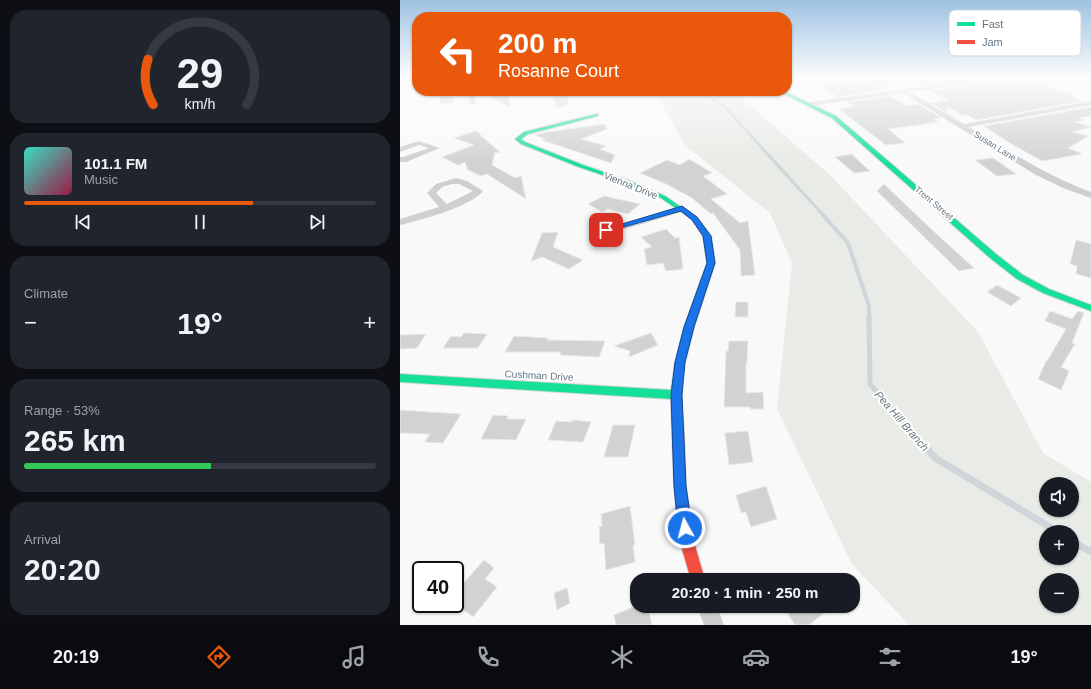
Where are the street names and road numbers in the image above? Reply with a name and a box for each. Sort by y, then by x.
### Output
street label: Susan Lane [972,129,1018,163]
street label: Vienna Drive [602,170,660,201]
street label: Trent Street [913,184,956,222]
street label: Cushman Drive [504,368,574,383]

